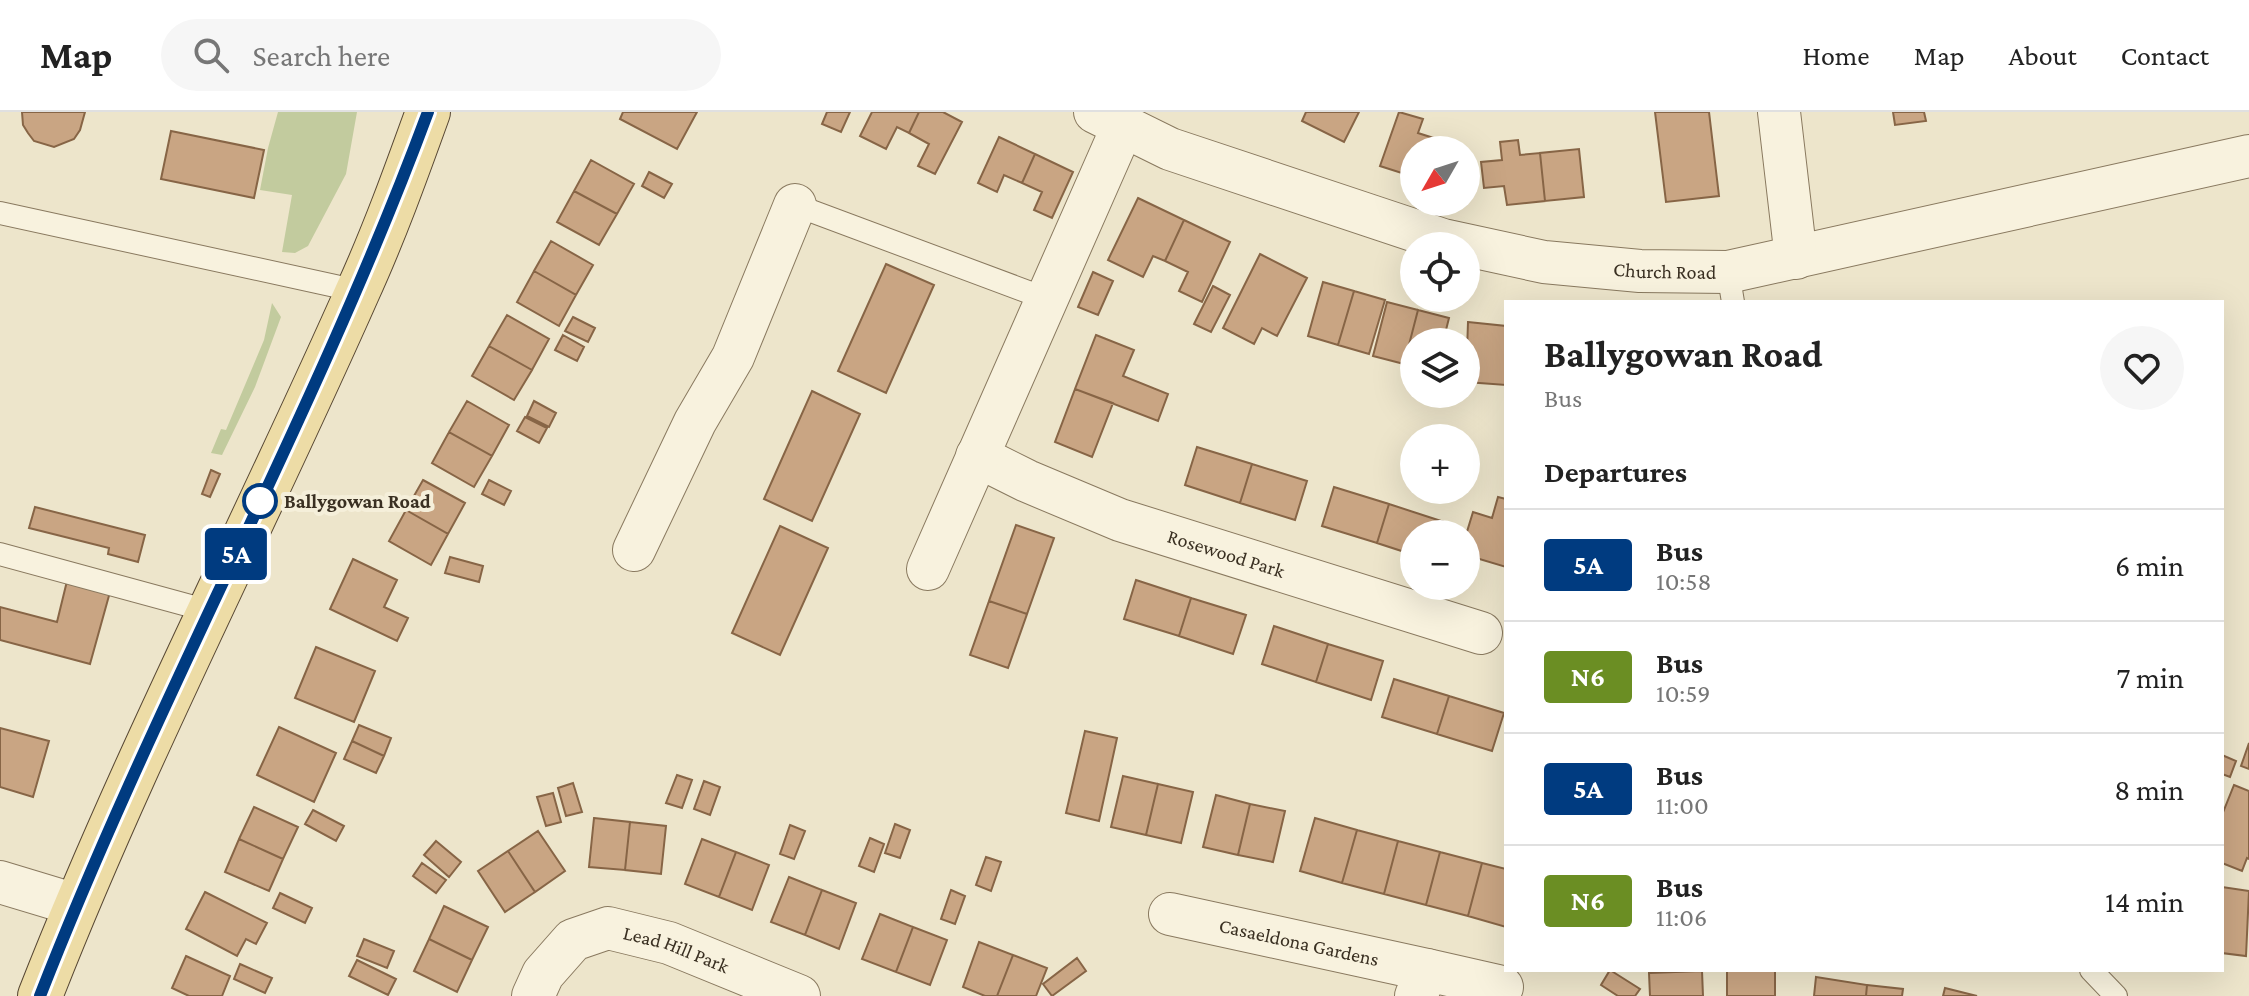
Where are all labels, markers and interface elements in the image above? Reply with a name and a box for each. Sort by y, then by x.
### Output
search box [161,19,721,91]
icon: search [189,33,233,77]
text: Map [40,34,113,76]
text: Search here [253,39,390,72]
text: Home [1803,40,1870,71]
text: Map [1914,40,1965,71]
text: About [2009,40,2077,71]
text: Contact [2121,40,2209,71]
north arrow [1400,136,1480,216]
map controls [1400,136,1480,600]
button: locate [1400,232,1480,312]
street label: Church Road [1612,258,1717,283]
button: heart [2100,326,2184,410]
button: layers [1400,328,1480,408]
text: Ballygowan Road [1544,333,1823,375]
text: Bus [1544,384,1582,413]
button: + [1400,424,1480,504]
text: Departures [1544,455,1687,488]
marker: Ballygowan Road [243,484,277,518]
place label: Ballygowan Road [284,490,431,512]
button: − [1400,520,1480,600]
street label: Rosewood Park [1165,525,1288,582]
line badge: 5A [200,528,272,580]
text: Bus [1656,534,1703,567]
text: 5A [221,538,251,569]
text: 5A [1573,549,1603,580]
text: 6 min [2115,549,2184,582]
text: 10:58 [1656,567,1712,596]
text: Bus [1656,646,1703,679]
text: N6 [1571,661,1605,692]
text: 7 min [2116,661,2184,694]
text: 10:59 [1656,679,1710,708]
text: Bus [1656,758,1703,791]
text: 5A [1573,773,1603,804]
text: 8 min [2114,773,2184,806]
text: 11:00 [1656,791,1709,820]
text: Bus [1656,870,1703,903]
text: N6 [1571,885,1605,916]
text: 14 min [2105,885,2184,918]
text: 11:06 [1656,903,1707,932]
street label: Casaeldona Gardens [1217,914,1381,970]
street label: Lead Hill Park [621,921,733,977]

